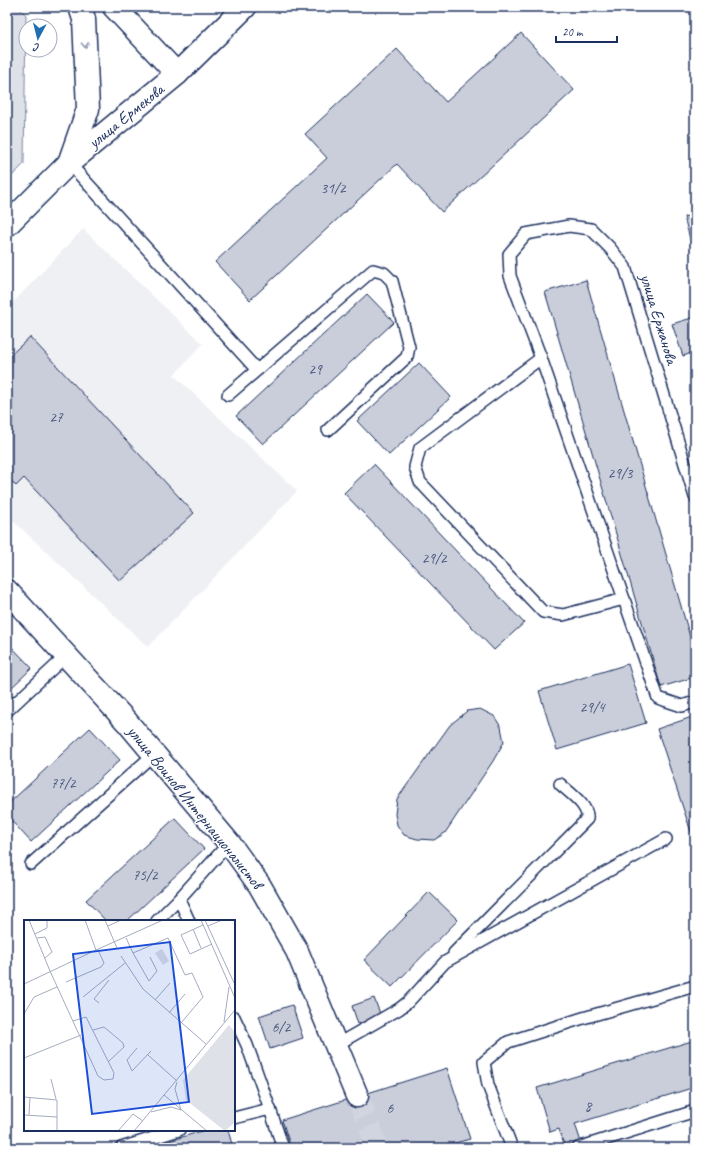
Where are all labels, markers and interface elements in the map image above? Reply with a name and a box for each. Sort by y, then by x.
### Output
north arrow [18,18,58,58]
scale bar [556,18,617,44]
text: 20 m [562,24,584,40]
text: С [32,40,40,55]
one-way arrow [81,42,89,48]
street label: улица Ермекова [83,78,170,154]
house number: 31/2 [320,179,347,198]
street label: улица Ержанова [635,270,683,369]
house number: 29 [308,360,323,379]
house number: 27 [49,408,64,427]
house number: 29/3 [607,464,634,483]
house number: 29/2 [421,549,448,568]
house number: 29/4 [579,698,606,717]
street label: улица Воинов Интернационалистов [122,720,269,895]
house number: 77/2 [50,774,77,793]
house number: 75/2 [132,866,159,885]
inset map [24,920,235,1131]
house number: 6/2 [272,1018,291,1037]
house number: 8 [585,1097,593,1116]
house number: 6 [387,1099,395,1118]

